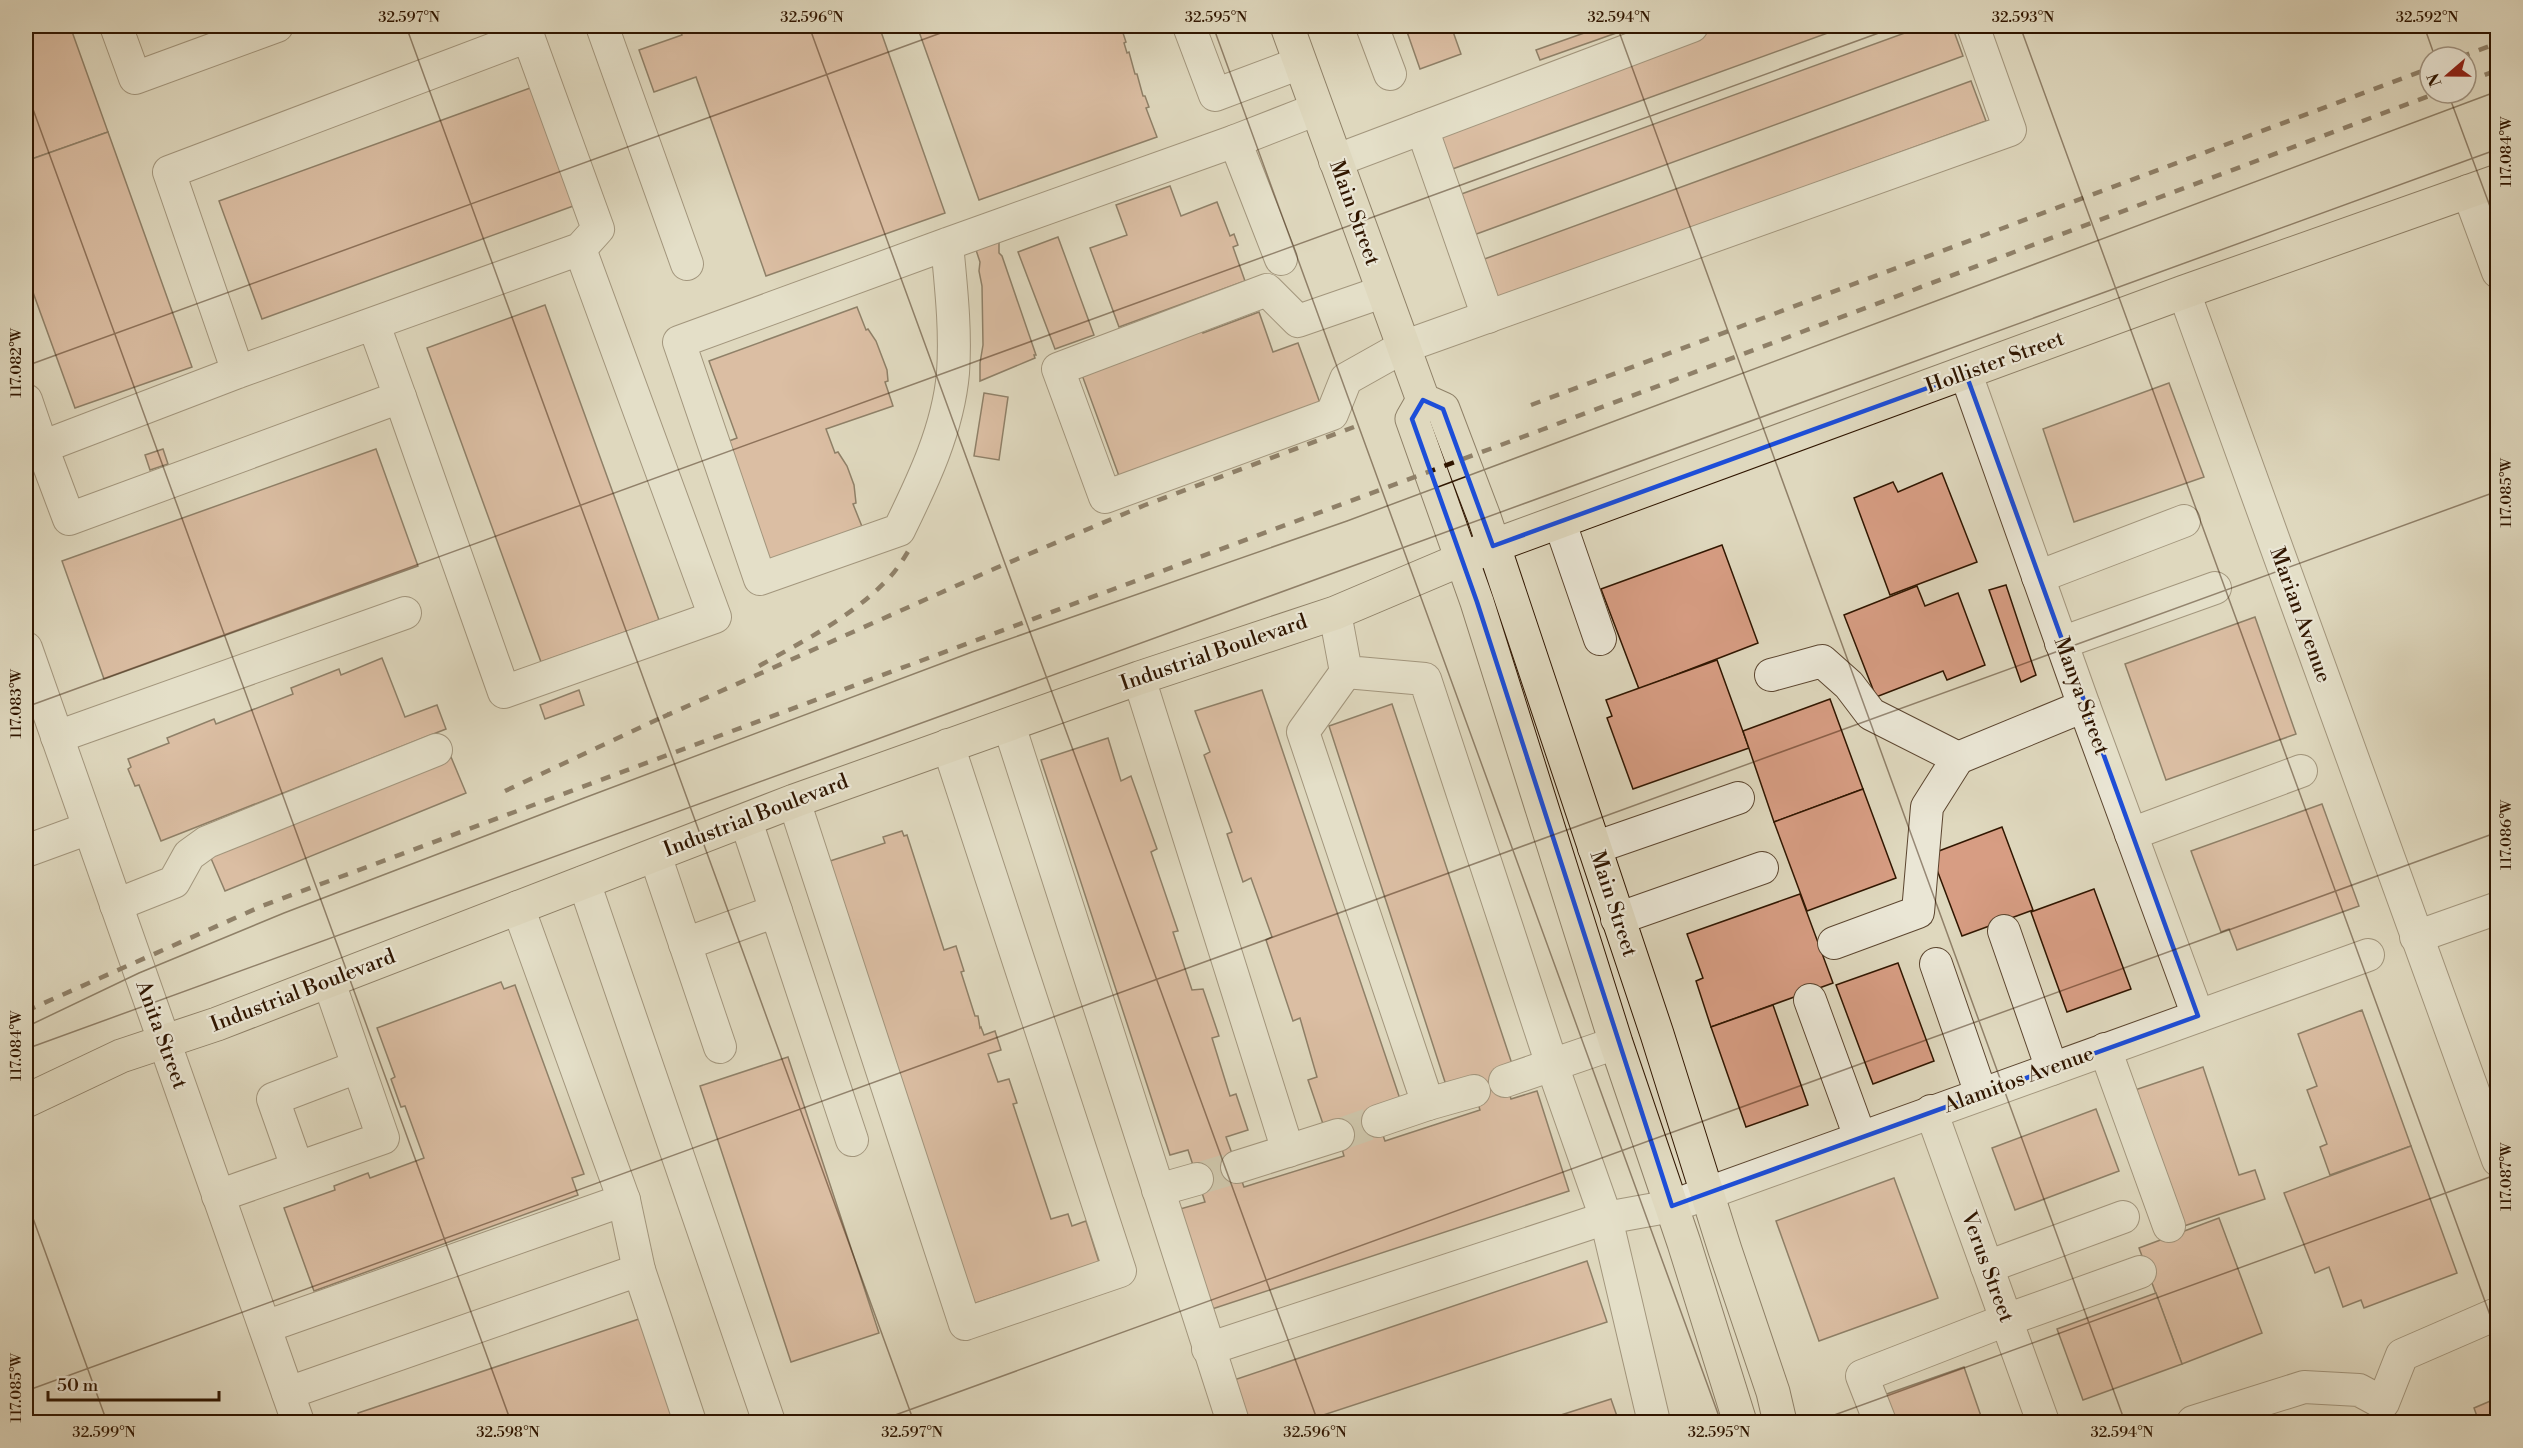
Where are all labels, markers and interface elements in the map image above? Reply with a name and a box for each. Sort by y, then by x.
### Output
text: 32.597°N [378,8,440,27]
text: 32.596°N [780,8,844,27]
text: 32.595°N [1185,8,1247,27]
text: 32.594°N [1587,8,1651,27]
text: 32.593°N [1992,8,2054,27]
text: 32.592°N [2396,8,2458,27]
north arrow [2418,45,2478,105]
text: N [2423,70,2446,89]
text: 117.084°W [2497,116,2516,187]
street label: Main Street [1323,157,1385,270]
street label: Hollister Street [1922,326,2068,400]
text: 117.082°W [7,328,26,398]
text: 117.085°W [2497,458,2516,528]
street label: Marian Avenue [2263,544,2337,686]
street label: Industrial Boulevard [1117,609,1311,697]
street label: Manya Street [2048,633,2115,759]
text: 117.083°W [7,669,26,739]
street label: Industrial Boulevard [660,769,852,863]
text: 117.086°W [2497,799,2516,870]
street label: Main Street [1584,848,1643,961]
street label: Industrial Boulevard [207,944,399,1038]
street label: Anita Street [129,976,193,1093]
text: 117.084°W [7,1010,26,1081]
street label: Alamitos Avenue [1939,1041,2098,1120]
text: 117.087°W [2497,1142,2516,1211]
street label: Verus Street [1955,1207,2019,1326]
text: 117.085°W [7,1353,26,1423]
scale bar [48,1364,219,1402]
text: 50 m [57,1374,99,1397]
text: 32.599°N [72,1423,136,1442]
text: 32.598°N [476,1423,540,1442]
text: 32.597°N [881,1423,943,1442]
text: 32.596°N [1283,1423,1347,1442]
text: 32.595°N [1688,1423,1750,1442]
text: 32.594°N [2090,1423,2154,1442]

